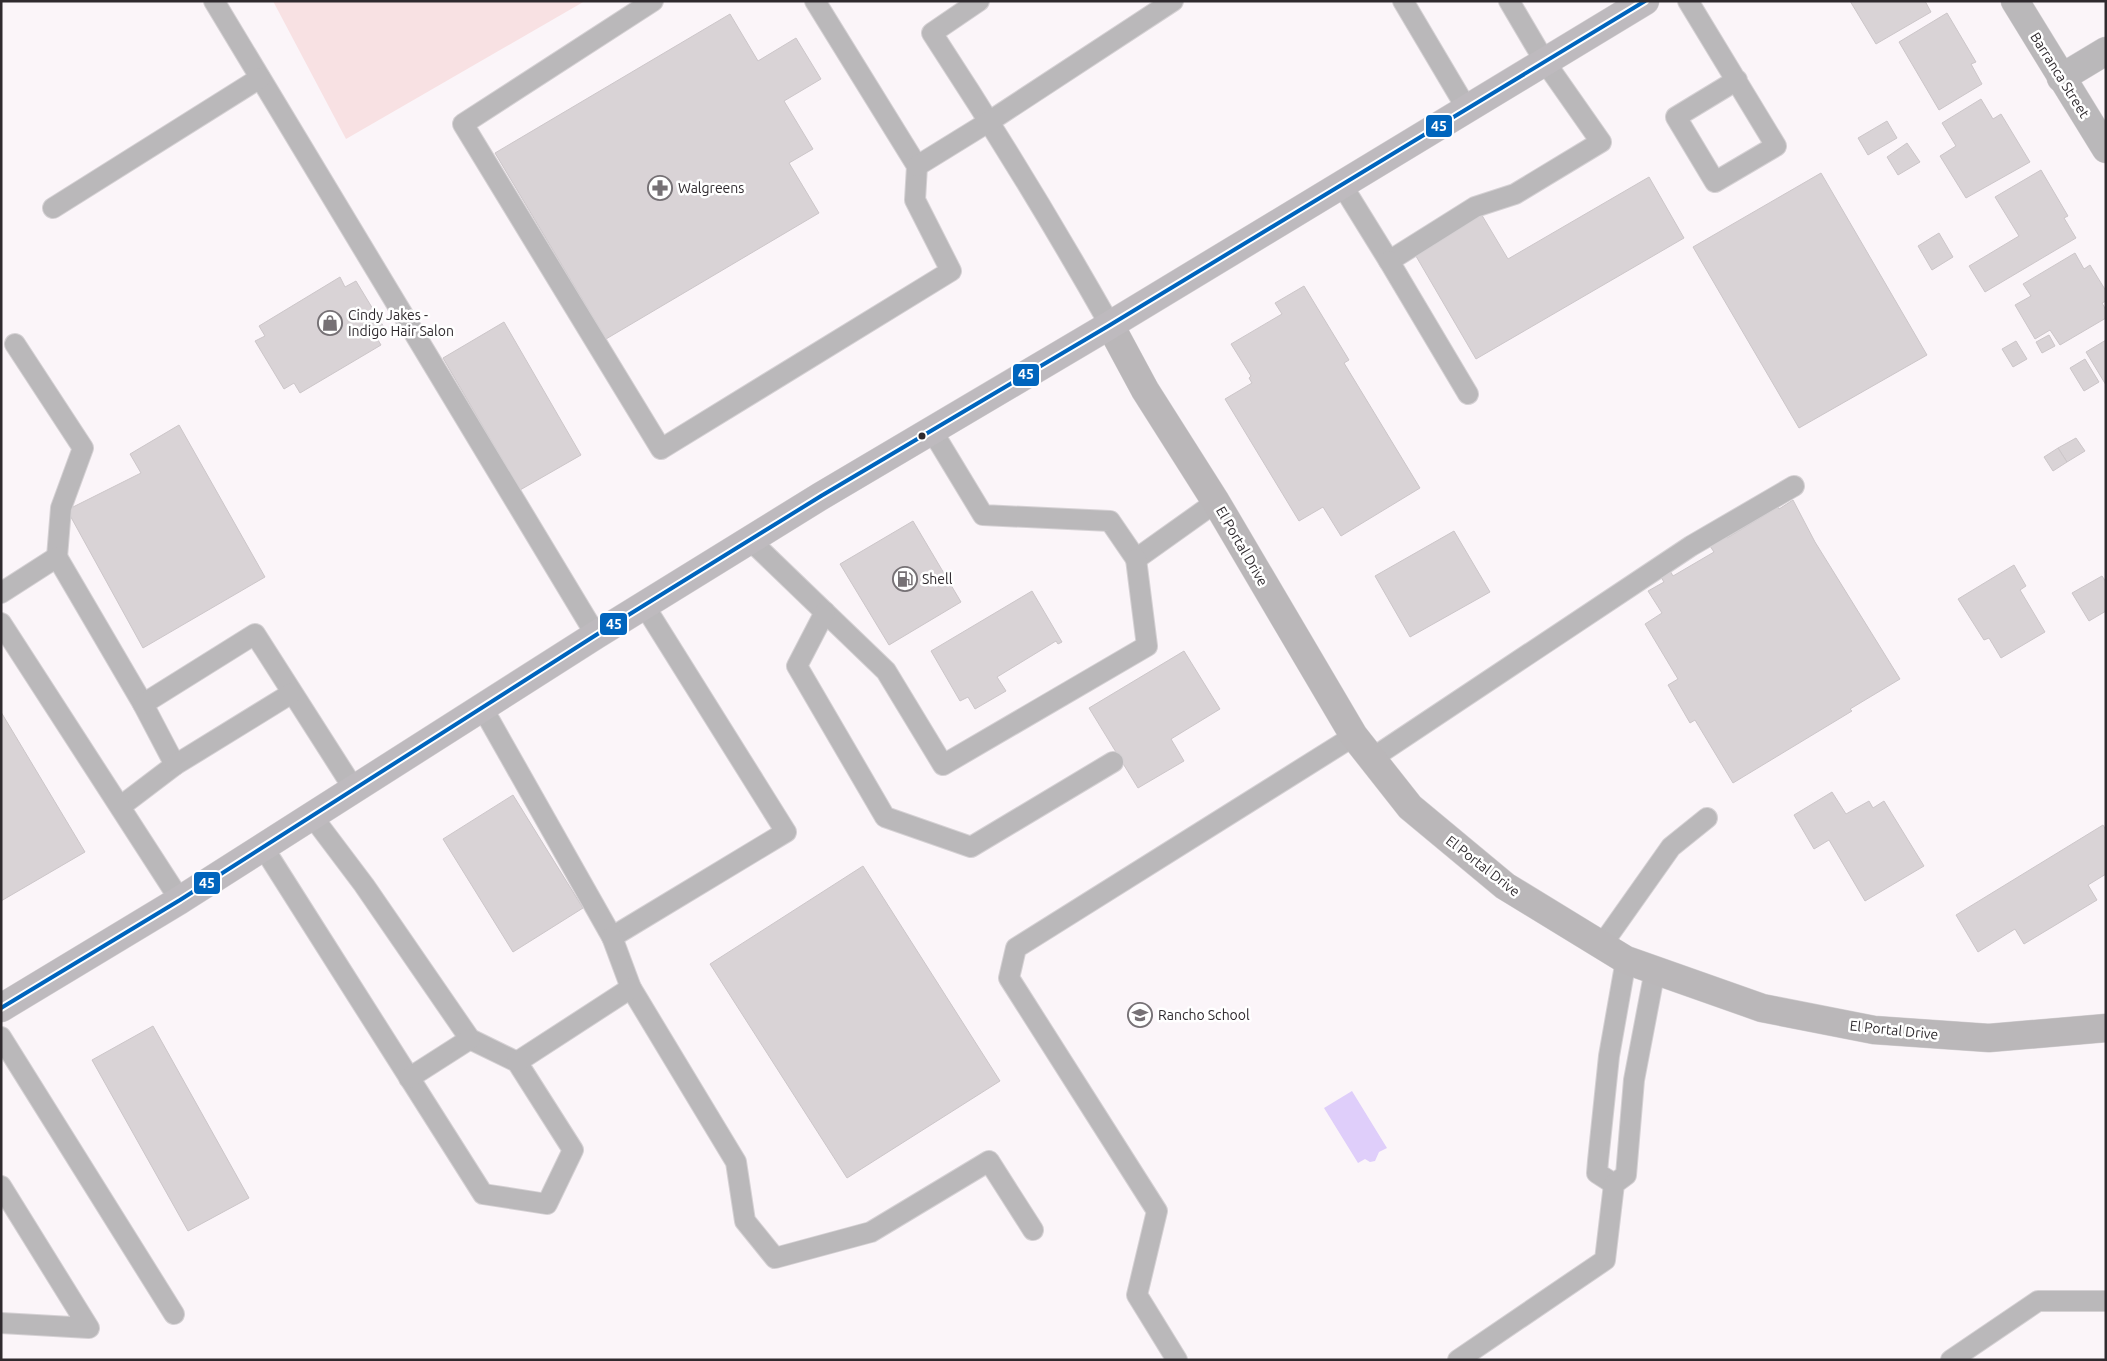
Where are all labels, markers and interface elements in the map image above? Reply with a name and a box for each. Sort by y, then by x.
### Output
street label: Barranca Street [2027,29,2093,121]
line badge: 45 [1425,114,1453,138]
text: 45 [1431,118,1447,134]
pharmacy icon: Walgreens [647,175,673,201]
place label: Walgreens [678,180,744,196]
place label: Cindy Jakes - Indigo Hair Salon [348,307,454,339]
shop icon: Cindy Jakes - Indigo Hair Salon [317,310,343,336]
line badge: 45 [1012,363,1040,387]
text: 45 [1018,366,1034,382]
unlabelled marker [917,431,927,441]
street label: El Portal Drive [1213,503,1271,589]
fuel station icon: Shell [892,566,918,592]
place label: Shell [922,571,953,587]
line badge: 45 [599,612,628,636]
text: 45 [606,616,622,632]
street label: El Portal Drive [1443,832,1523,900]
line badge: 45 [193,871,221,895]
text: 45 [199,875,215,891]
school or university icon: Rancho School [1127,1002,1153,1028]
place label: Rancho School [1158,1007,1250,1023]
street label: El Portal Drive [1849,1017,1939,1043]

